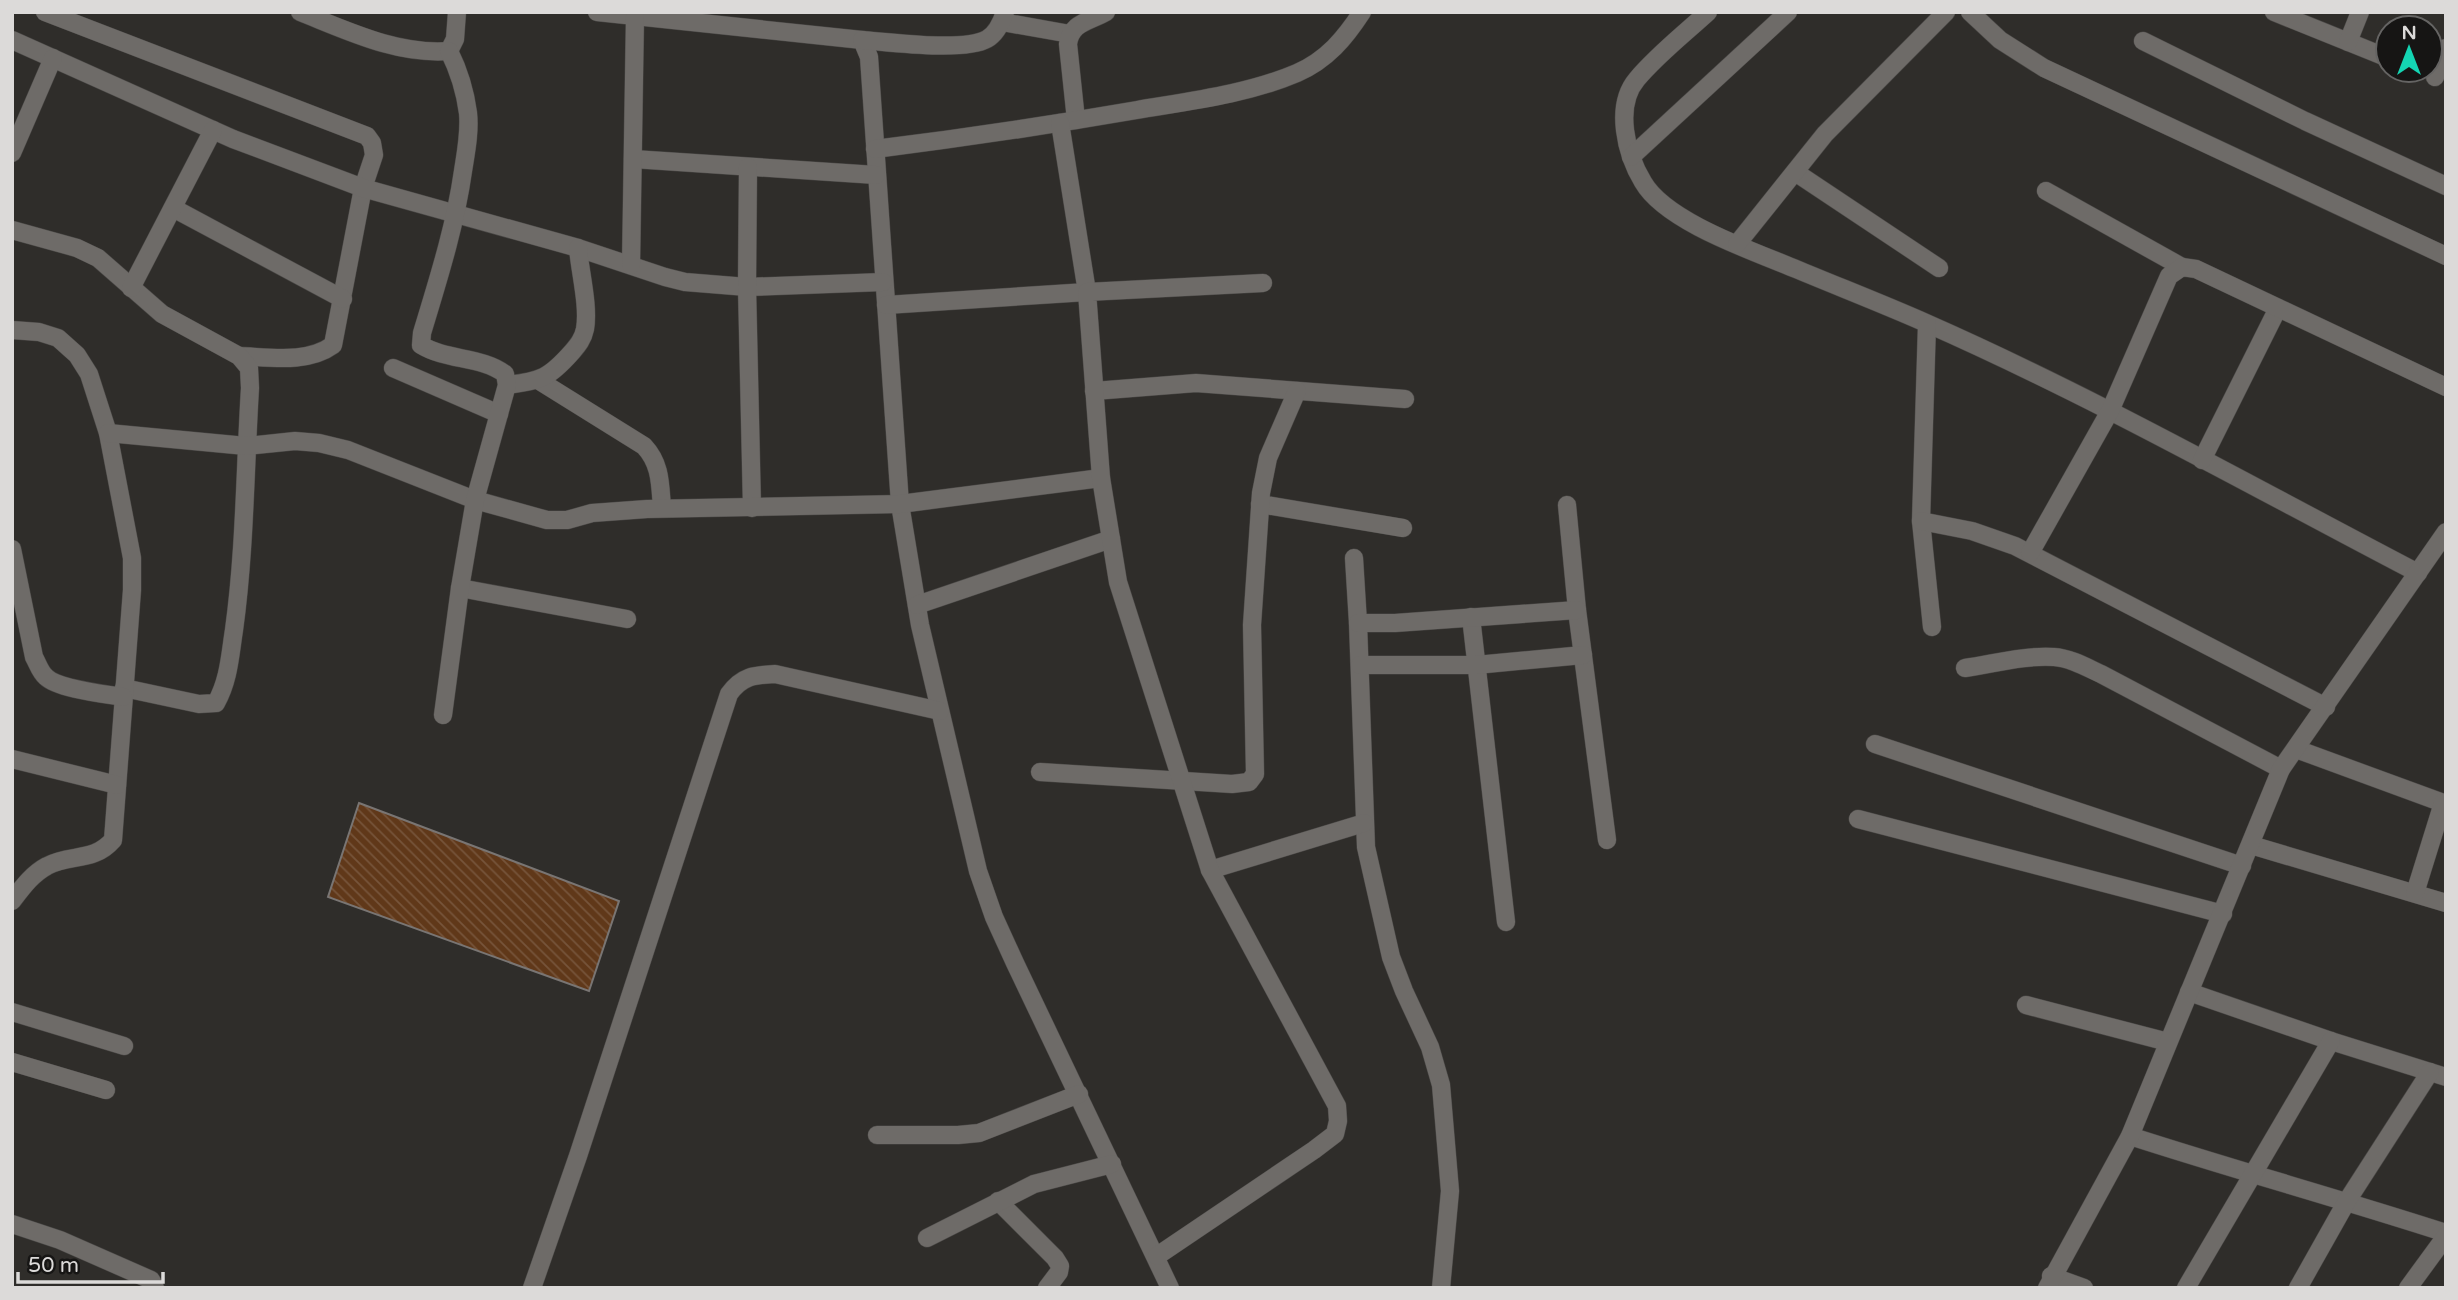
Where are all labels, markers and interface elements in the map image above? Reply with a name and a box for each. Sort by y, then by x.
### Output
north arrow [2374,14,2444,84]
text: N [2401,22,2417,44]
scale bar [18,1240,163,1284]
text: 50 m [28,1253,79,1278]

